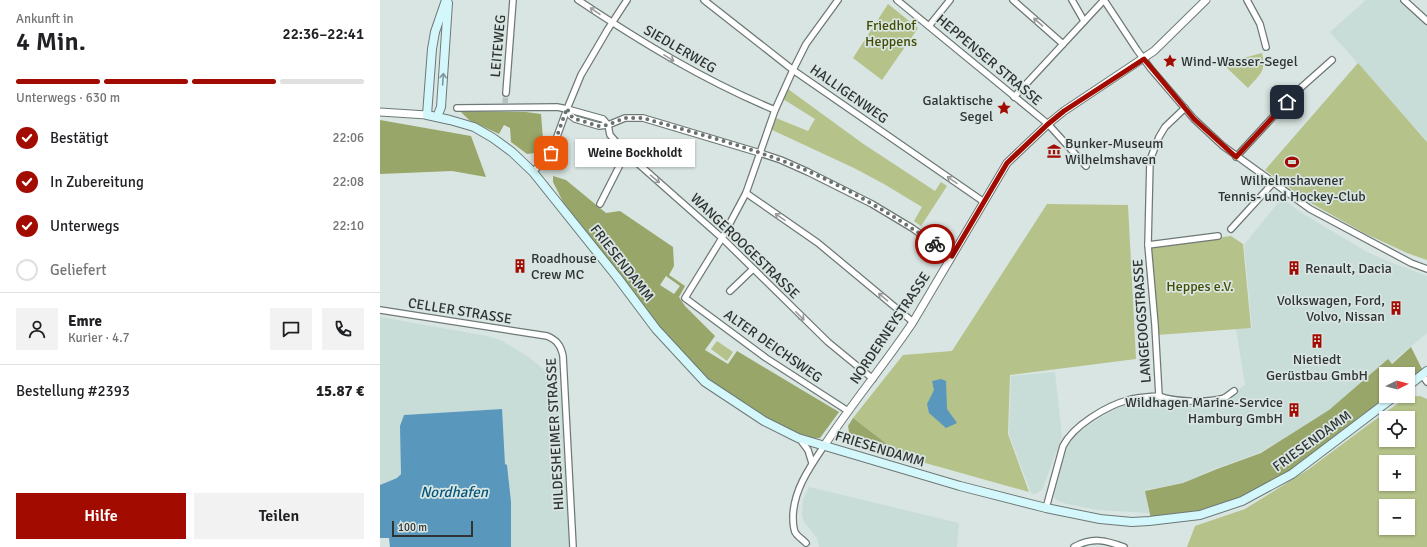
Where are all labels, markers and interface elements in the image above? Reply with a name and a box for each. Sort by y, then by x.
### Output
one-way arrow [590,7,601,15]
text: Ankunft in [16,11,74,27]
street label: HEPPENSER STRASSE [933,11,1045,109]
street label: LEITEWEG [487,14,509,78]
park label: Friedhof Heppens [865,17,917,50]
one-way arrow [1032,17,1043,26]
street label: SIEDLERWEG [641,21,719,77]
text: 22:36–22:41 [283,25,364,43]
text: 4 Min. [16,26,86,58]
place icon: Wind-Wasser-Segel [1162,53,1178,69]
place label: Wind-Wasser-Segel [1181,53,1298,70]
one-way arrow [663,54,675,62]
street label: HALLIGENWEG [807,61,891,127]
one-way arrow [439,73,447,86]
pin [1270,85,1304,119]
text: Unterwegs · 630 m [16,90,120,106]
icon: home [1276,91,1298,113]
place label: Galaktische Segel [922,92,993,125]
place icon: Galaktische Segel [996,100,1012,116]
icon: check [16,127,38,149]
text: Bestätigt [50,129,108,147]
text: 22:06 [332,130,364,146]
place label: Bunker-Museum Wilhelmshaven [1065,135,1163,168]
pin [534,136,568,170]
callout: Weine Bockholdt [575,139,695,167]
icon: bag [540,142,562,164]
museum icon: Bunker-Museum Wilhelmshaven [1046,143,1062,159]
text: Weine Bockholdt [588,145,682,161]
sports icon: Wilhelmshavener Tennis- und Hockey-Club [1284,154,1300,170]
icon: check [16,171,38,193]
place label: Wilhelmshavener Tennis- und Hockey-Club [1218,172,1366,205]
text: In Zubereitung [50,173,144,191]
text: 22:08 [332,174,364,190]
one-way arrow [650,174,660,183]
one-way arrow [947,176,958,184]
street label: WANGEROOGESTRASSE [687,190,803,302]
one-way arrow [775,213,786,221]
icon: check [16,215,38,237]
text: Unterwegs [50,217,119,235]
text: 22:10 [332,218,364,234]
street label: FRIESENDAMM [587,221,657,305]
courier [915,224,955,264]
icon: bike [924,233,946,255]
place label: Roadhouse Crew MC [531,250,597,283]
building icon: Roadhouse Crew MC [512,258,528,274]
street label: LANGEOOGSTRASSE [1129,258,1155,384]
building icon: Renault, Dacia [1286,260,1302,276]
place label: Renault, Dacia [1305,260,1392,277]
text: Geliefert [50,261,107,279]
street label: NORDERNEYSTRASSE [846,269,934,387]
park label: Heppes e.V. [1166,278,1234,295]
one-way arrow [877,292,888,301]
place label: Volkswagen, Ford, Volvo, Nissan [1277,292,1385,325]
street label: CELLER STRASSE [407,294,513,328]
building icon: Volkswagen, Ford, Volvo, Nissan [1388,300,1404,316]
street label: ALTER DEICHSWEG [721,306,825,386]
button: person [16,308,58,350]
button: chat [270,308,312,350]
button: phone [322,308,364,350]
one-way arrow [795,311,805,321]
text: Emre [68,312,102,330]
text: Kurier · 4.7 [68,330,130,346]
building icon: Nietiedt Gerüstbau GmbH [1309,333,1325,349]
place label: Nietiedt Gerüstbau GmbH [1266,351,1368,384]
street label: HILDESHEIMER STRASSE [543,357,567,511]
north arrow [1379,367,1415,403]
map controls [1379,367,1415,535]
text: Bestellung #2393 [16,382,130,400]
text: 15.87 € [316,382,364,400]
place label: Wildhagen Marine-Service Hamburg GmbH [1125,394,1283,427]
building icon: Wildhagen Marine-Service Hamburg GmbH [1286,402,1302,418]
street label: FRIESENDAMM [1269,407,1355,475]
button: locate [1379,411,1415,447]
street label: FRIESENDAMM [833,427,927,471]
button: + [1379,455,1415,491]
water label: Nordhafen [420,483,489,501]
button: Hilfe [16,493,186,539]
button: Teilen [194,493,364,539]
button: − [1379,499,1415,535]
scale bar [392,519,473,538]
text: 100 m [398,521,427,534]

